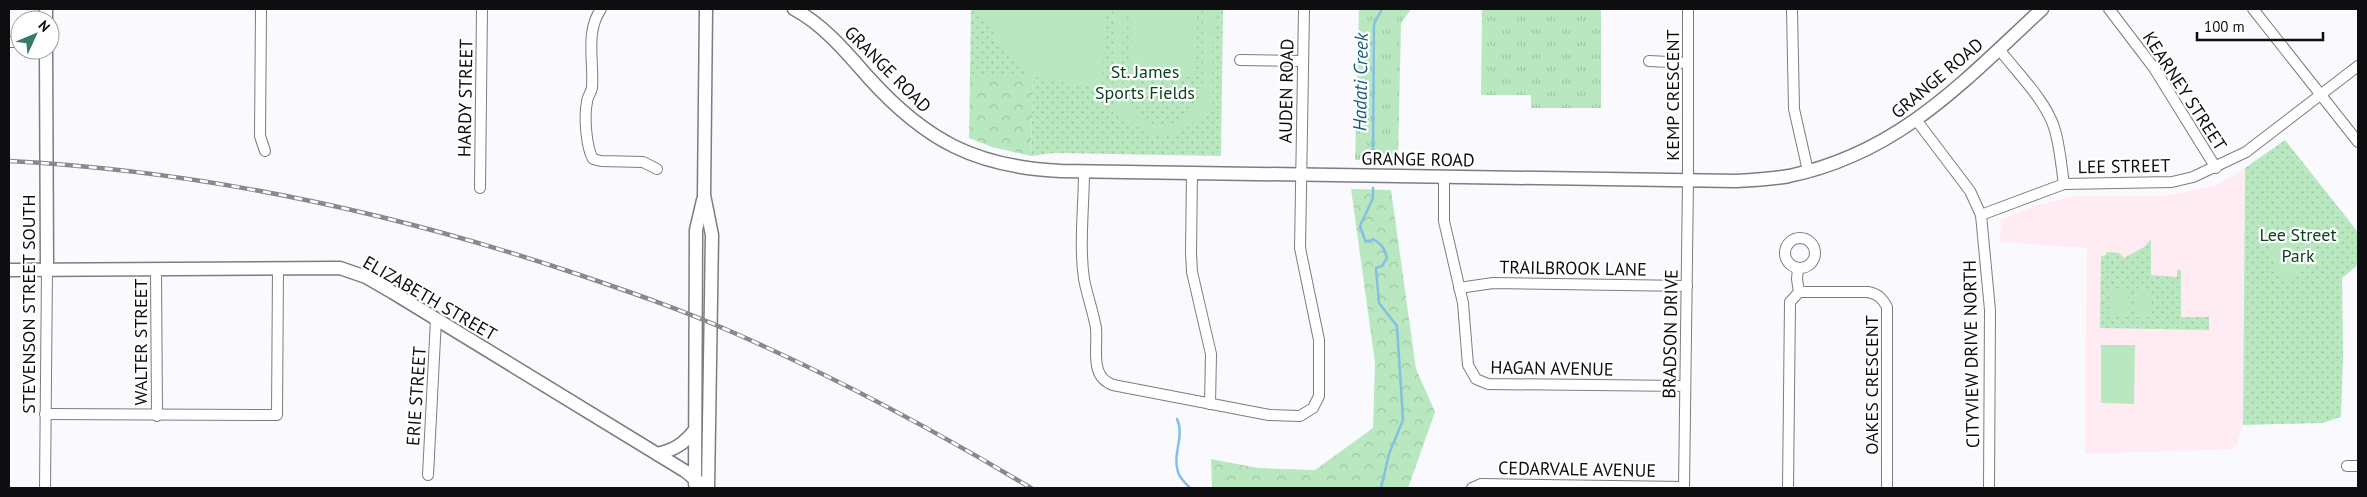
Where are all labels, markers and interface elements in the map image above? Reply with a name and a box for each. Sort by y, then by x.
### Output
north arrow [10,10,60,60]
scale bar [2197,10,2323,42]
text: N [35,16,54,36]
text: 100 m [2204,17,2245,36]
street label: GRANGE ROAD [840,21,936,117]
street label: KEARNEY STREET [2138,27,2232,155]
street label: KEMP CRESCENT [1661,29,1684,161]
water label: Hadati Creek [1347,31,1373,131]
street label: GRANGE ROAD [1886,33,1988,123]
street label: AUDEN ROAD [1274,38,1298,144]
street label: HARDY STREET [452,39,478,157]
park label: St. James Sports Fields [1095,60,1195,104]
street label: GRANGE ROAD [1361,147,1475,171]
street label: LEE STREET [2077,154,2171,178]
street label: STEVENSON STREET SOUTH [17,194,40,414]
park label: Lee Street Park [2259,223,2337,267]
street label: ELIZABETH STREET [359,250,501,346]
street label: TRAILBROOK LANE [1499,255,1647,281]
street label: CITYVIEW DRIVE NORTH [1958,260,1984,448]
street label: BRADSON DRIVE [1657,269,1683,399]
street label: WALTER STREET [129,279,152,405]
street label: OAKES CRESCENT [1860,315,1883,455]
street label: ERIE STREET [401,346,431,446]
street label: HAGAN AVENUE [1490,355,1614,381]
street label: CEDARVALE AVENUE [1498,456,1656,482]

